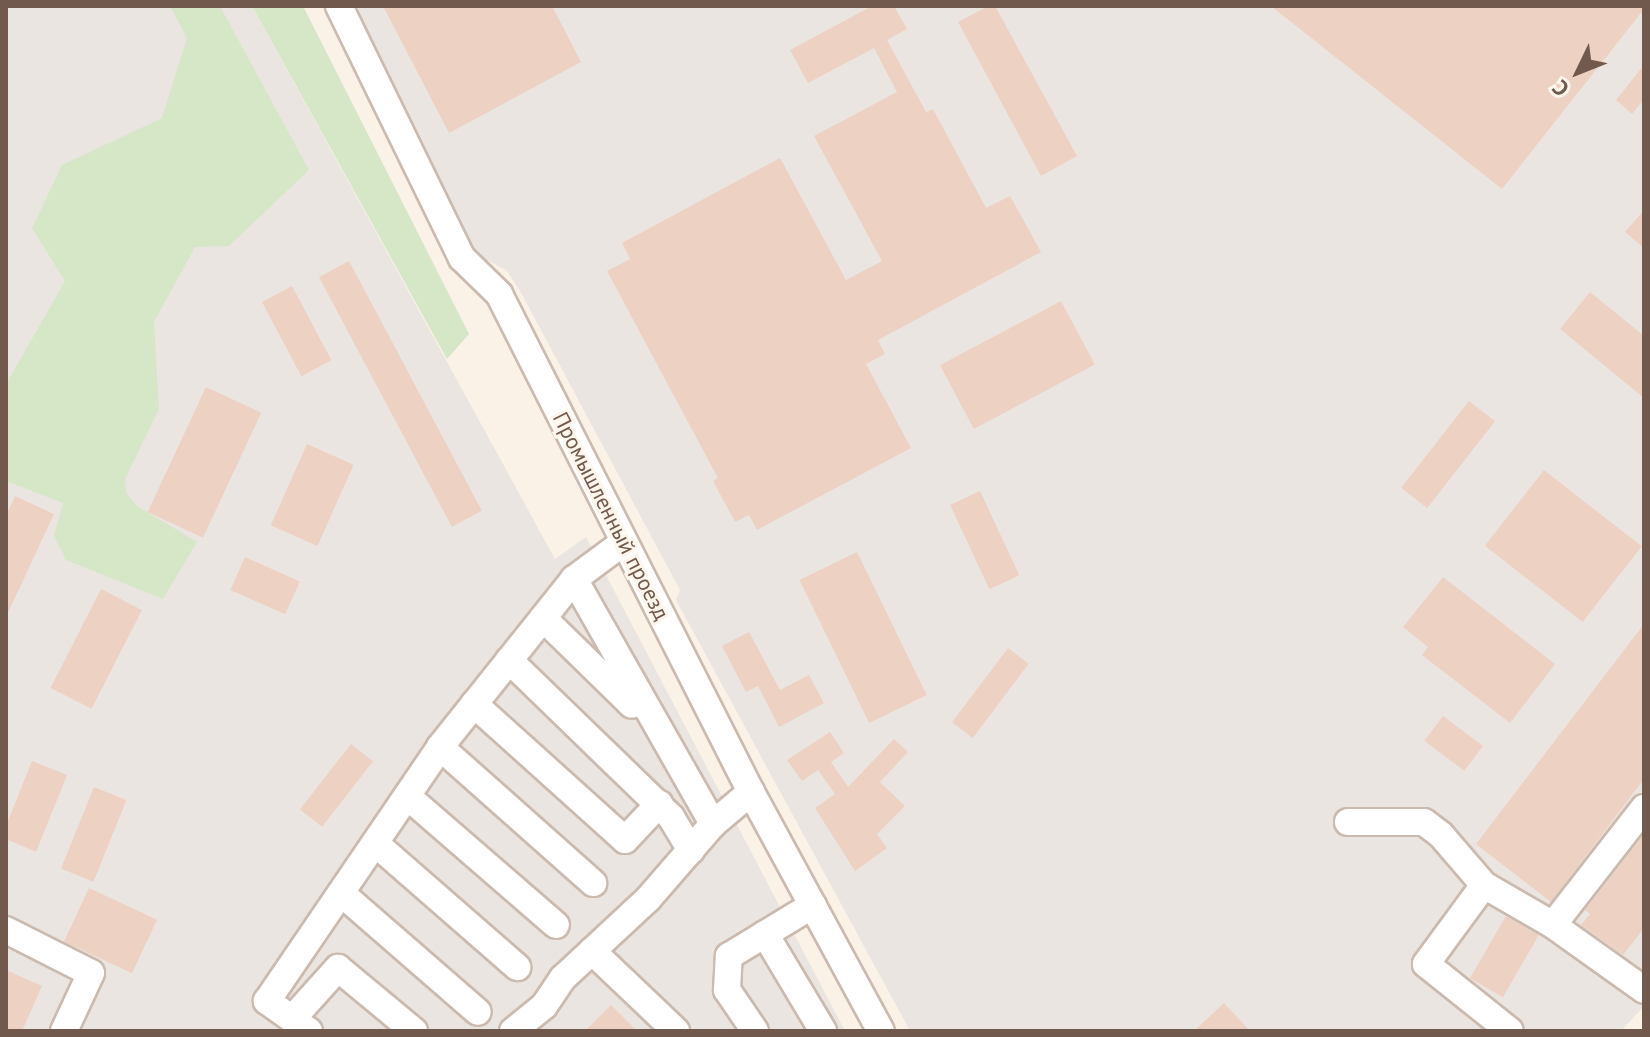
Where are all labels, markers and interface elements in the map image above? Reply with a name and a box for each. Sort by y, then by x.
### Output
north arrow [1538,32,1618,112]
text: С [1546,74,1575,102]
street label: Промышленный проезд [547,408,675,624]

